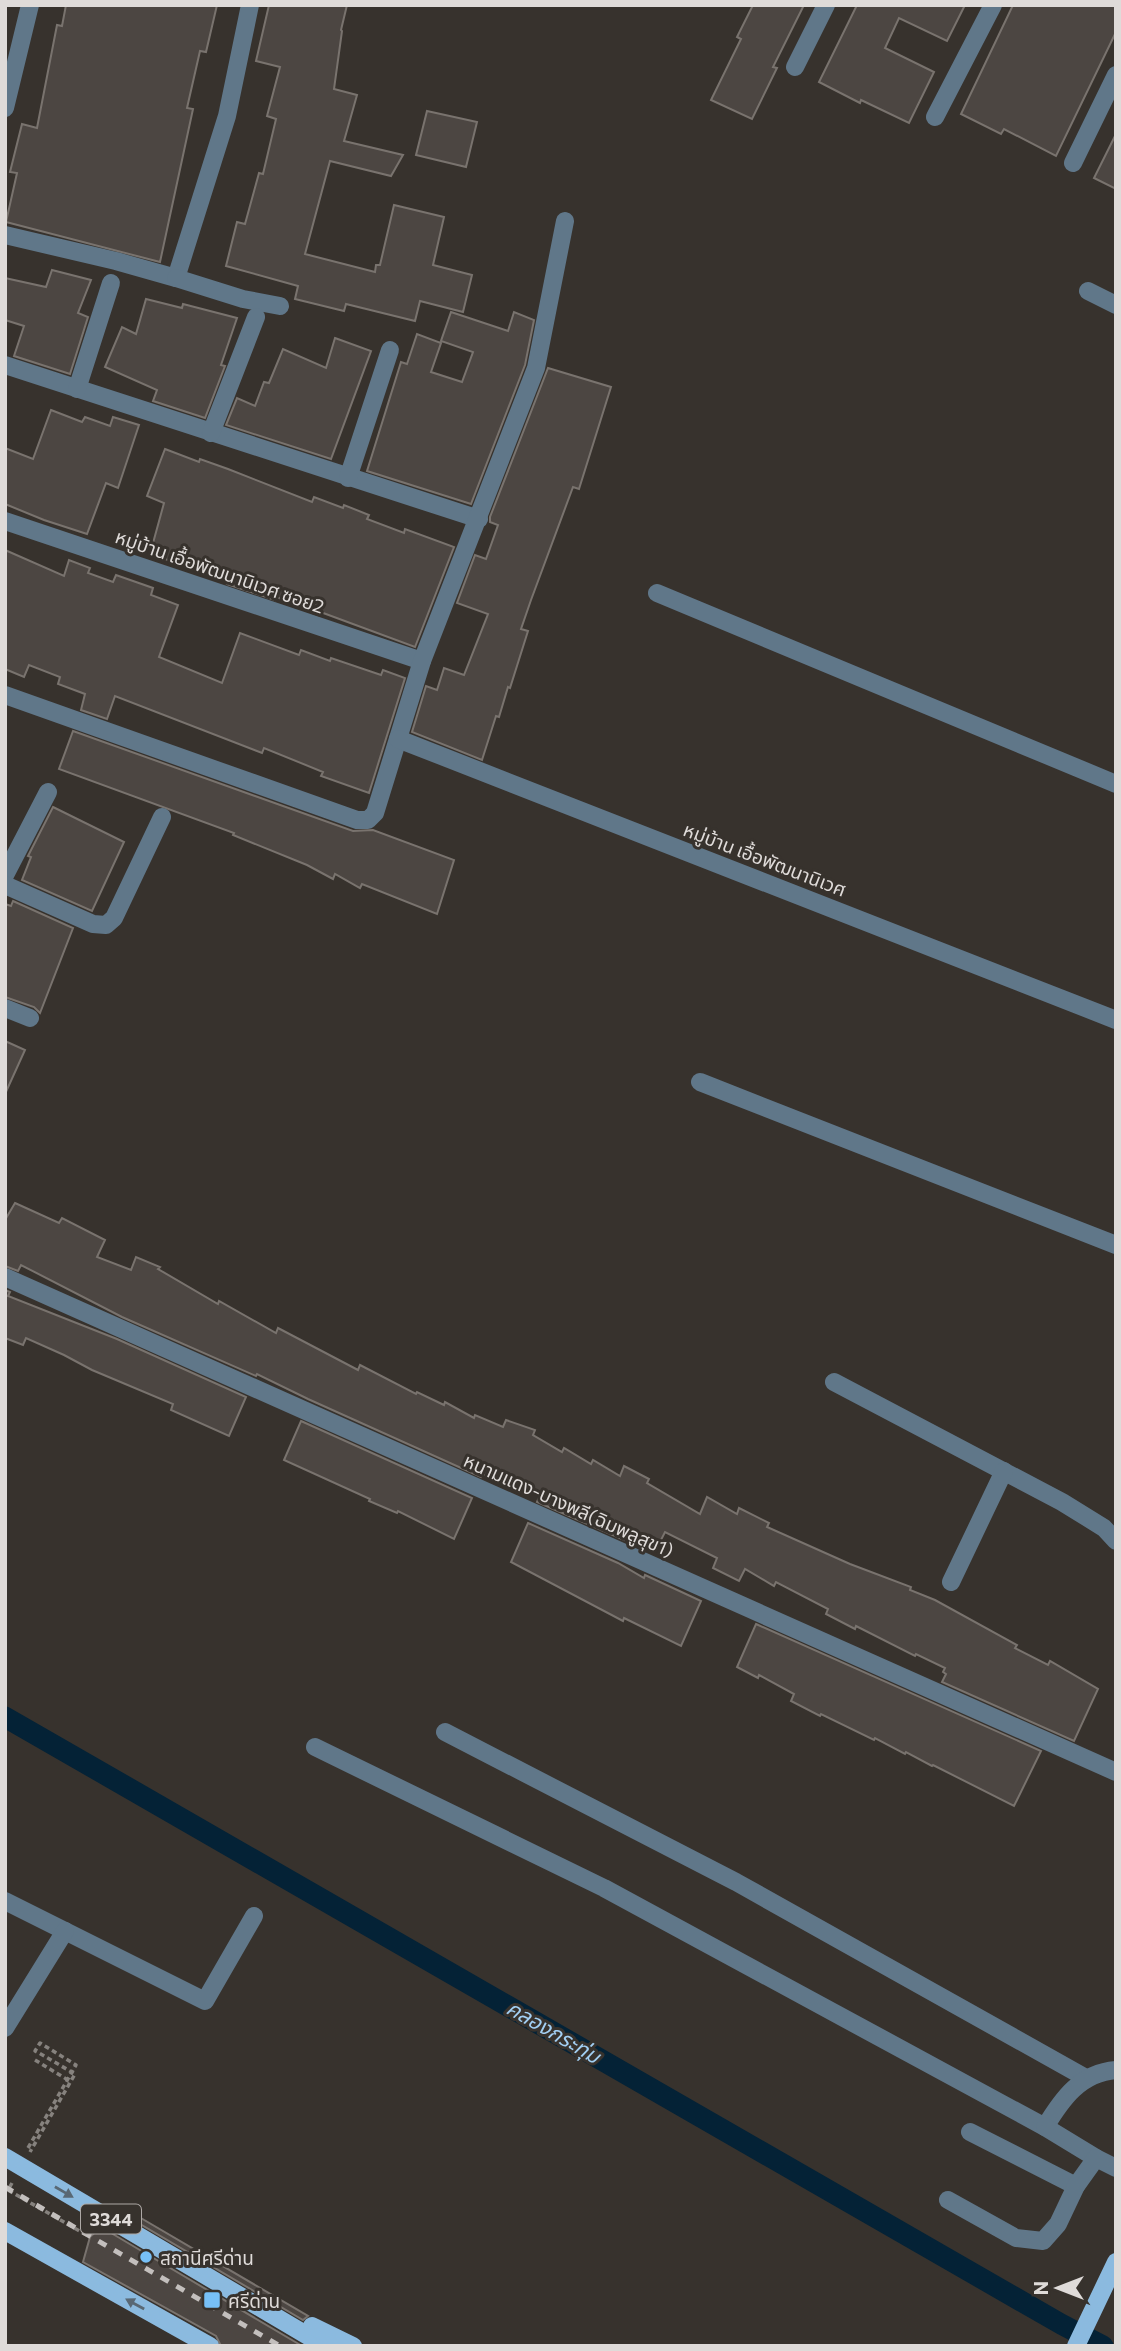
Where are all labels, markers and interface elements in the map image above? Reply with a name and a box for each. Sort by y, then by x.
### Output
street label: หมู่บ้าน เอื้อพัฒนานิเวศ ซอย2 [112,523,328,620]
street label: หมู่บ้าน เอื้อพัฒนานิเวศ [680,816,850,903]
street label: หนามแดง-บางพลี(ฉิมพลูสุข1) [460,1448,678,1564]
water label: คลองกระทุ่ม [502,1994,607,2071]
one-way arrow [55,2185,74,2198]
road number: 3344 [81,2204,141,2234]
place label: สถานีศรีด่าน [160,2246,254,2269]
marker: สถานีศรีด่าน [138,2249,154,2265]
north arrow [1023,2253,1093,2323]
text: N [1029,2281,1052,2295]
place label: ศรีด่าน [228,2289,280,2312]
marker: ศรีด่าน [202,2290,222,2310]
one-way arrow [125,2298,145,2310]

